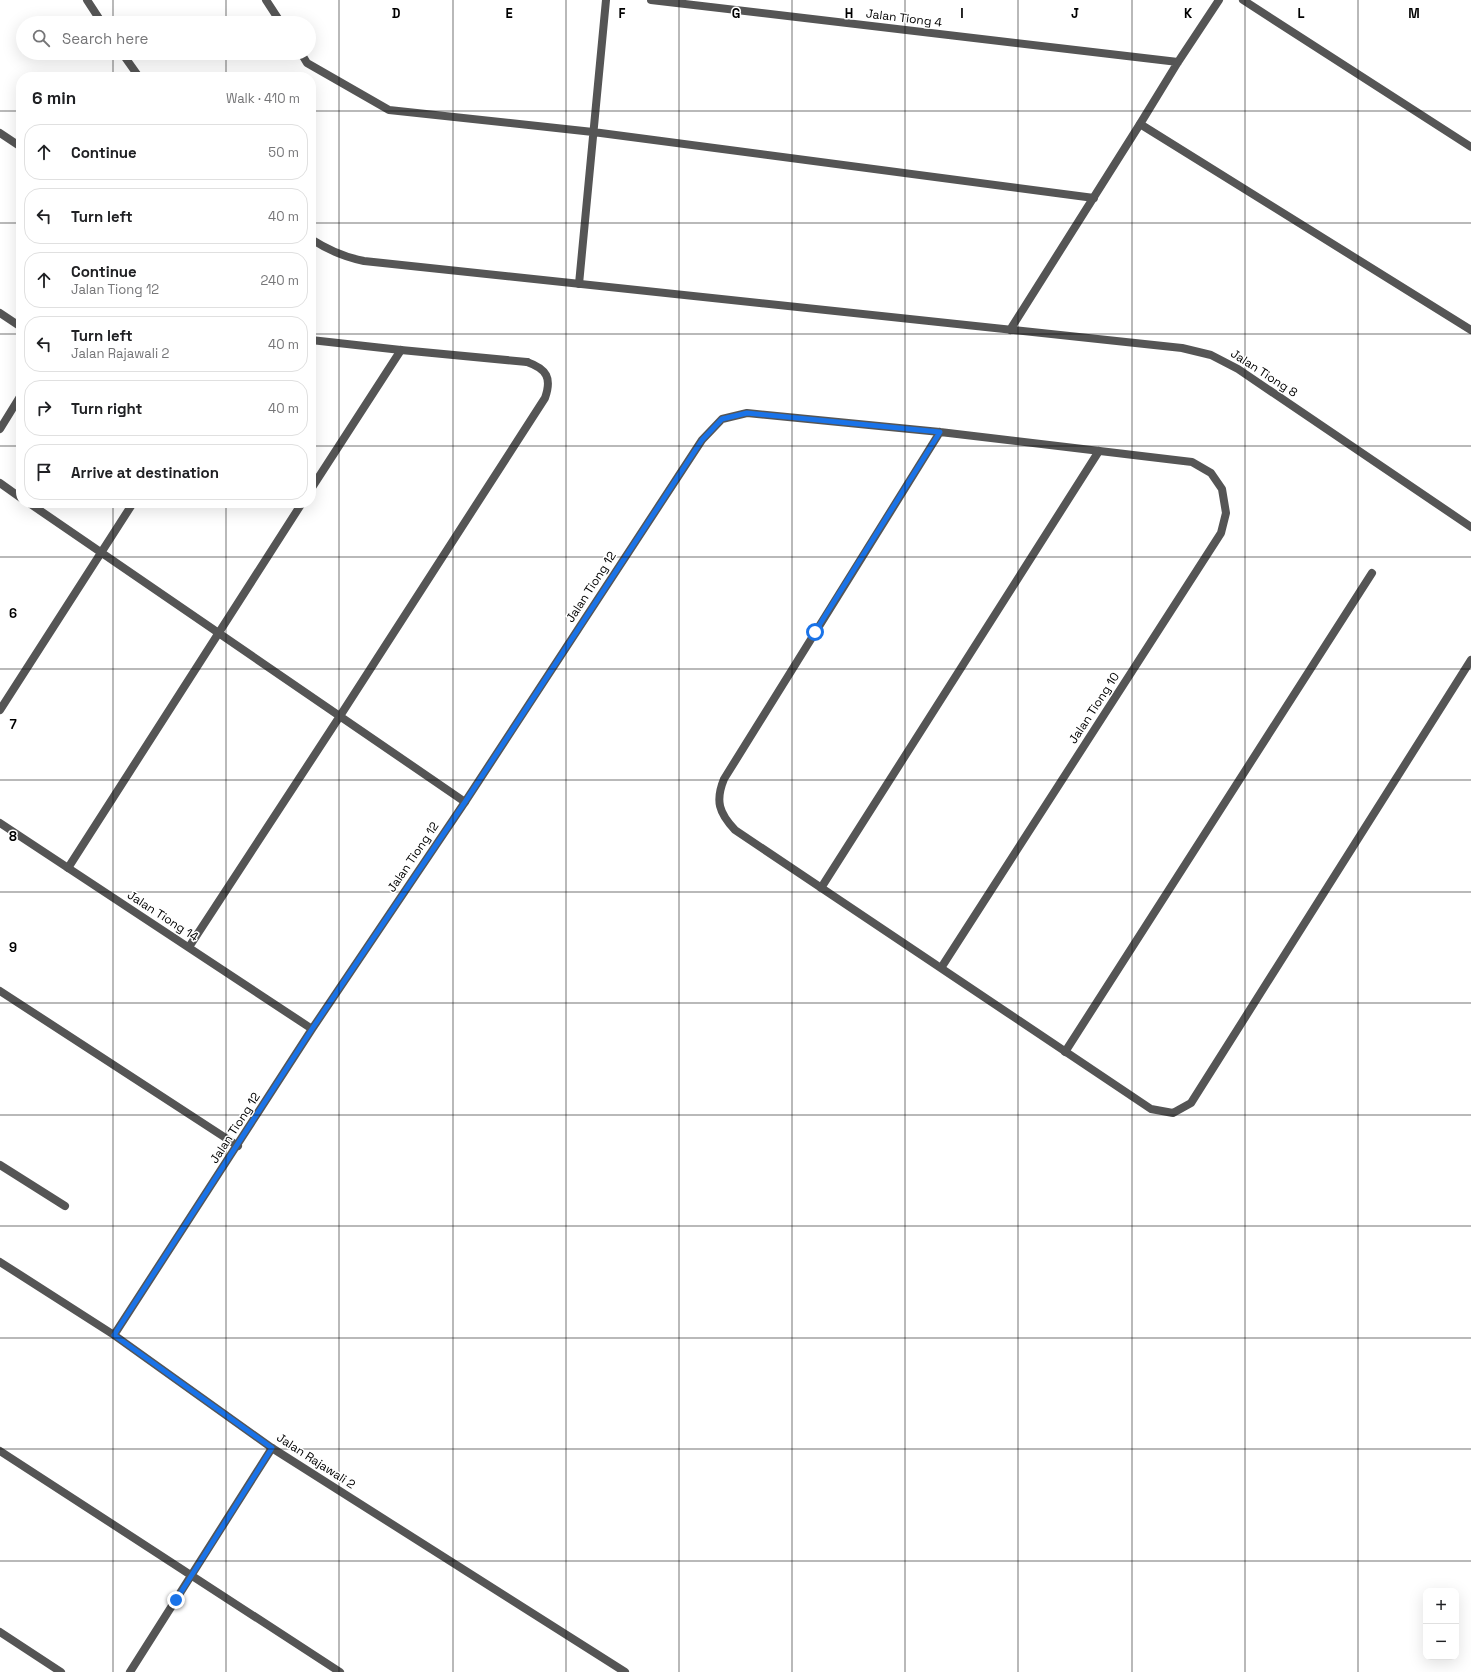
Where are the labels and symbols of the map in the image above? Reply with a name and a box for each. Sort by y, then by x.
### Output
text: D [392,5,401,22]
text: E [505,5,513,22]
text: F [619,5,626,22]
text: G [732,5,740,22]
text: H [845,5,853,22]
street label: Jalan Tiong 4 [865,5,944,31]
text: I [960,5,964,22]
text: J [1071,5,1079,22]
text: K [1184,5,1193,22]
text: L [1297,5,1305,22]
text: M [1408,5,1420,22]
street label: Jalan Tiong 8 [1228,345,1300,401]
street label: Jalan Tiong 12 [562,549,620,625]
text: 6 [9,605,17,622]
route start [806,623,824,641]
street label: Jalan Tiong 10 [1065,669,1123,747]
text: 7 [9,716,17,733]
street label: Jalan Tiong 12 [384,819,442,895]
text: 8 [9,828,17,845]
street label: Jalan Tiong 14 [124,887,202,945]
text: 9 [9,939,17,956]
street label: Jalan Tiong 12 [206,1090,264,1166]
street label: Jalan Rajawali 2 [274,1430,358,1492]
route end [167,1591,185,1609]

